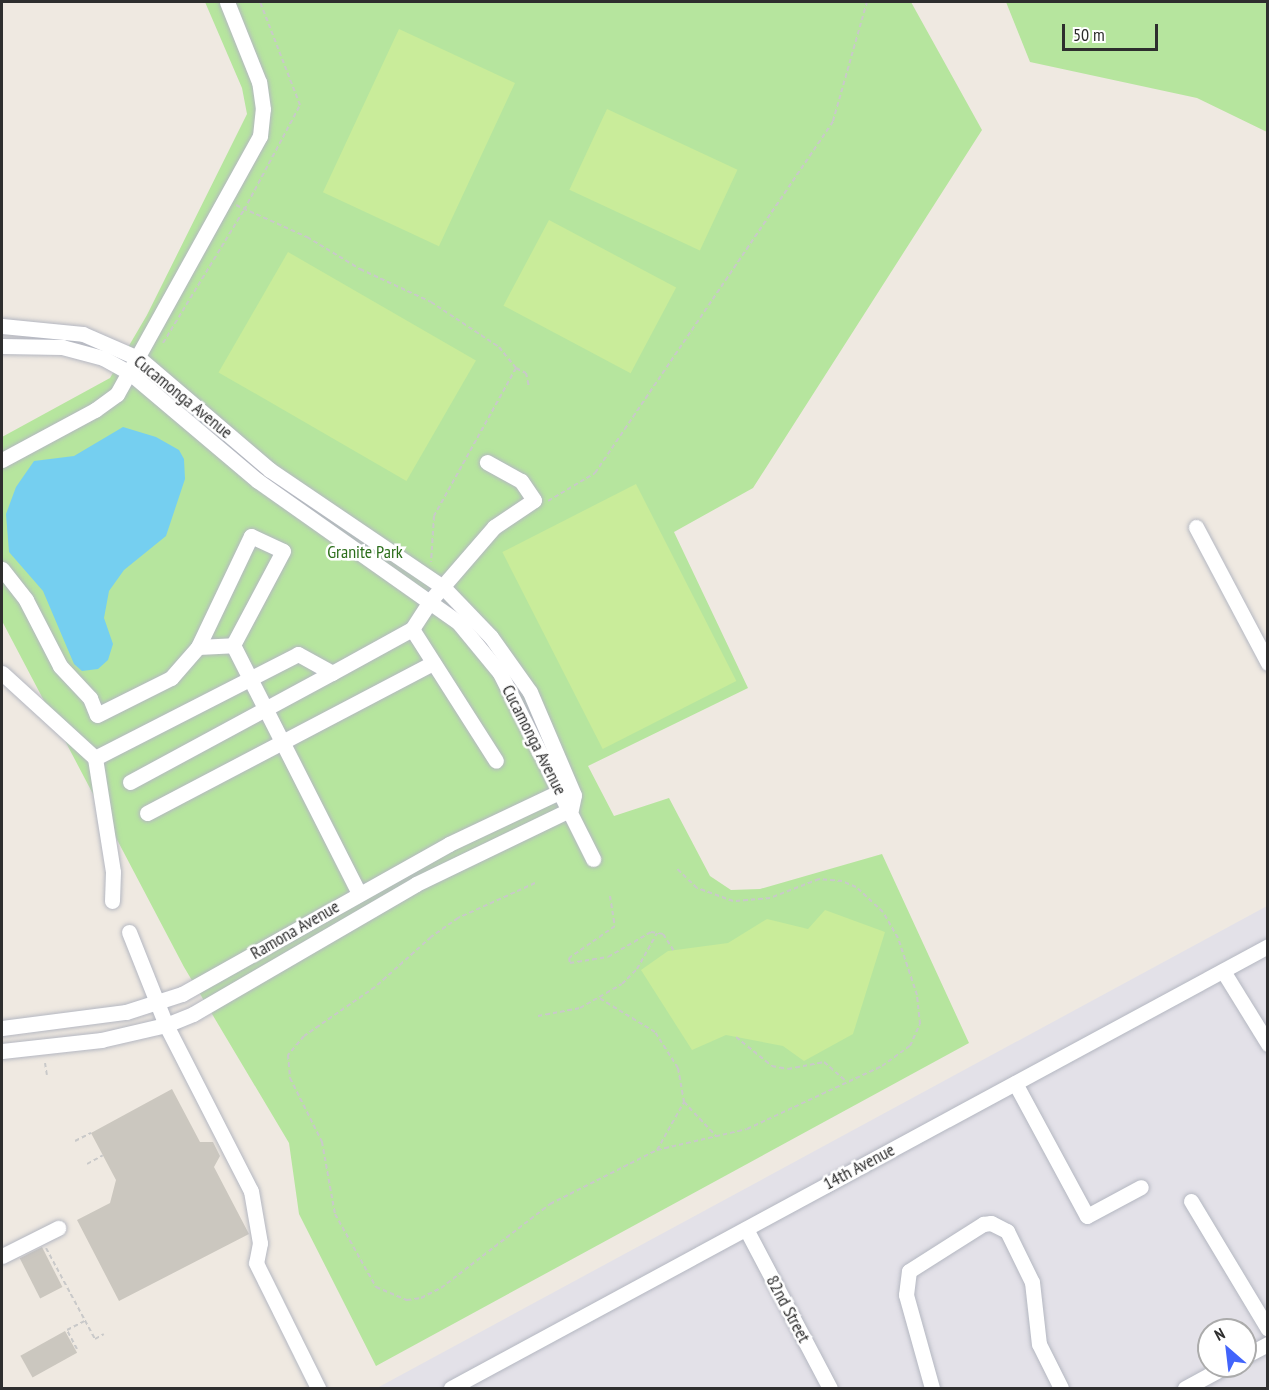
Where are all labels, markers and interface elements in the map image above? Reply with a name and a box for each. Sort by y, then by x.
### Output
scale bar [1065,12,1161,50]
text: 50 m [1073,23,1105,46]
street label: Cucamonga Avenue [129,350,237,444]
park label: Granite Park [327,541,403,563]
street label: Cucamonga Avenue [497,681,571,799]
street label: Ramona Avenue [246,896,344,964]
street label: 14th Avenue [819,1139,899,1195]
street label: 82nd Street [761,1272,815,1346]
north arrow [1197,1318,1257,1378]
text: N [1211,1323,1228,1345]

